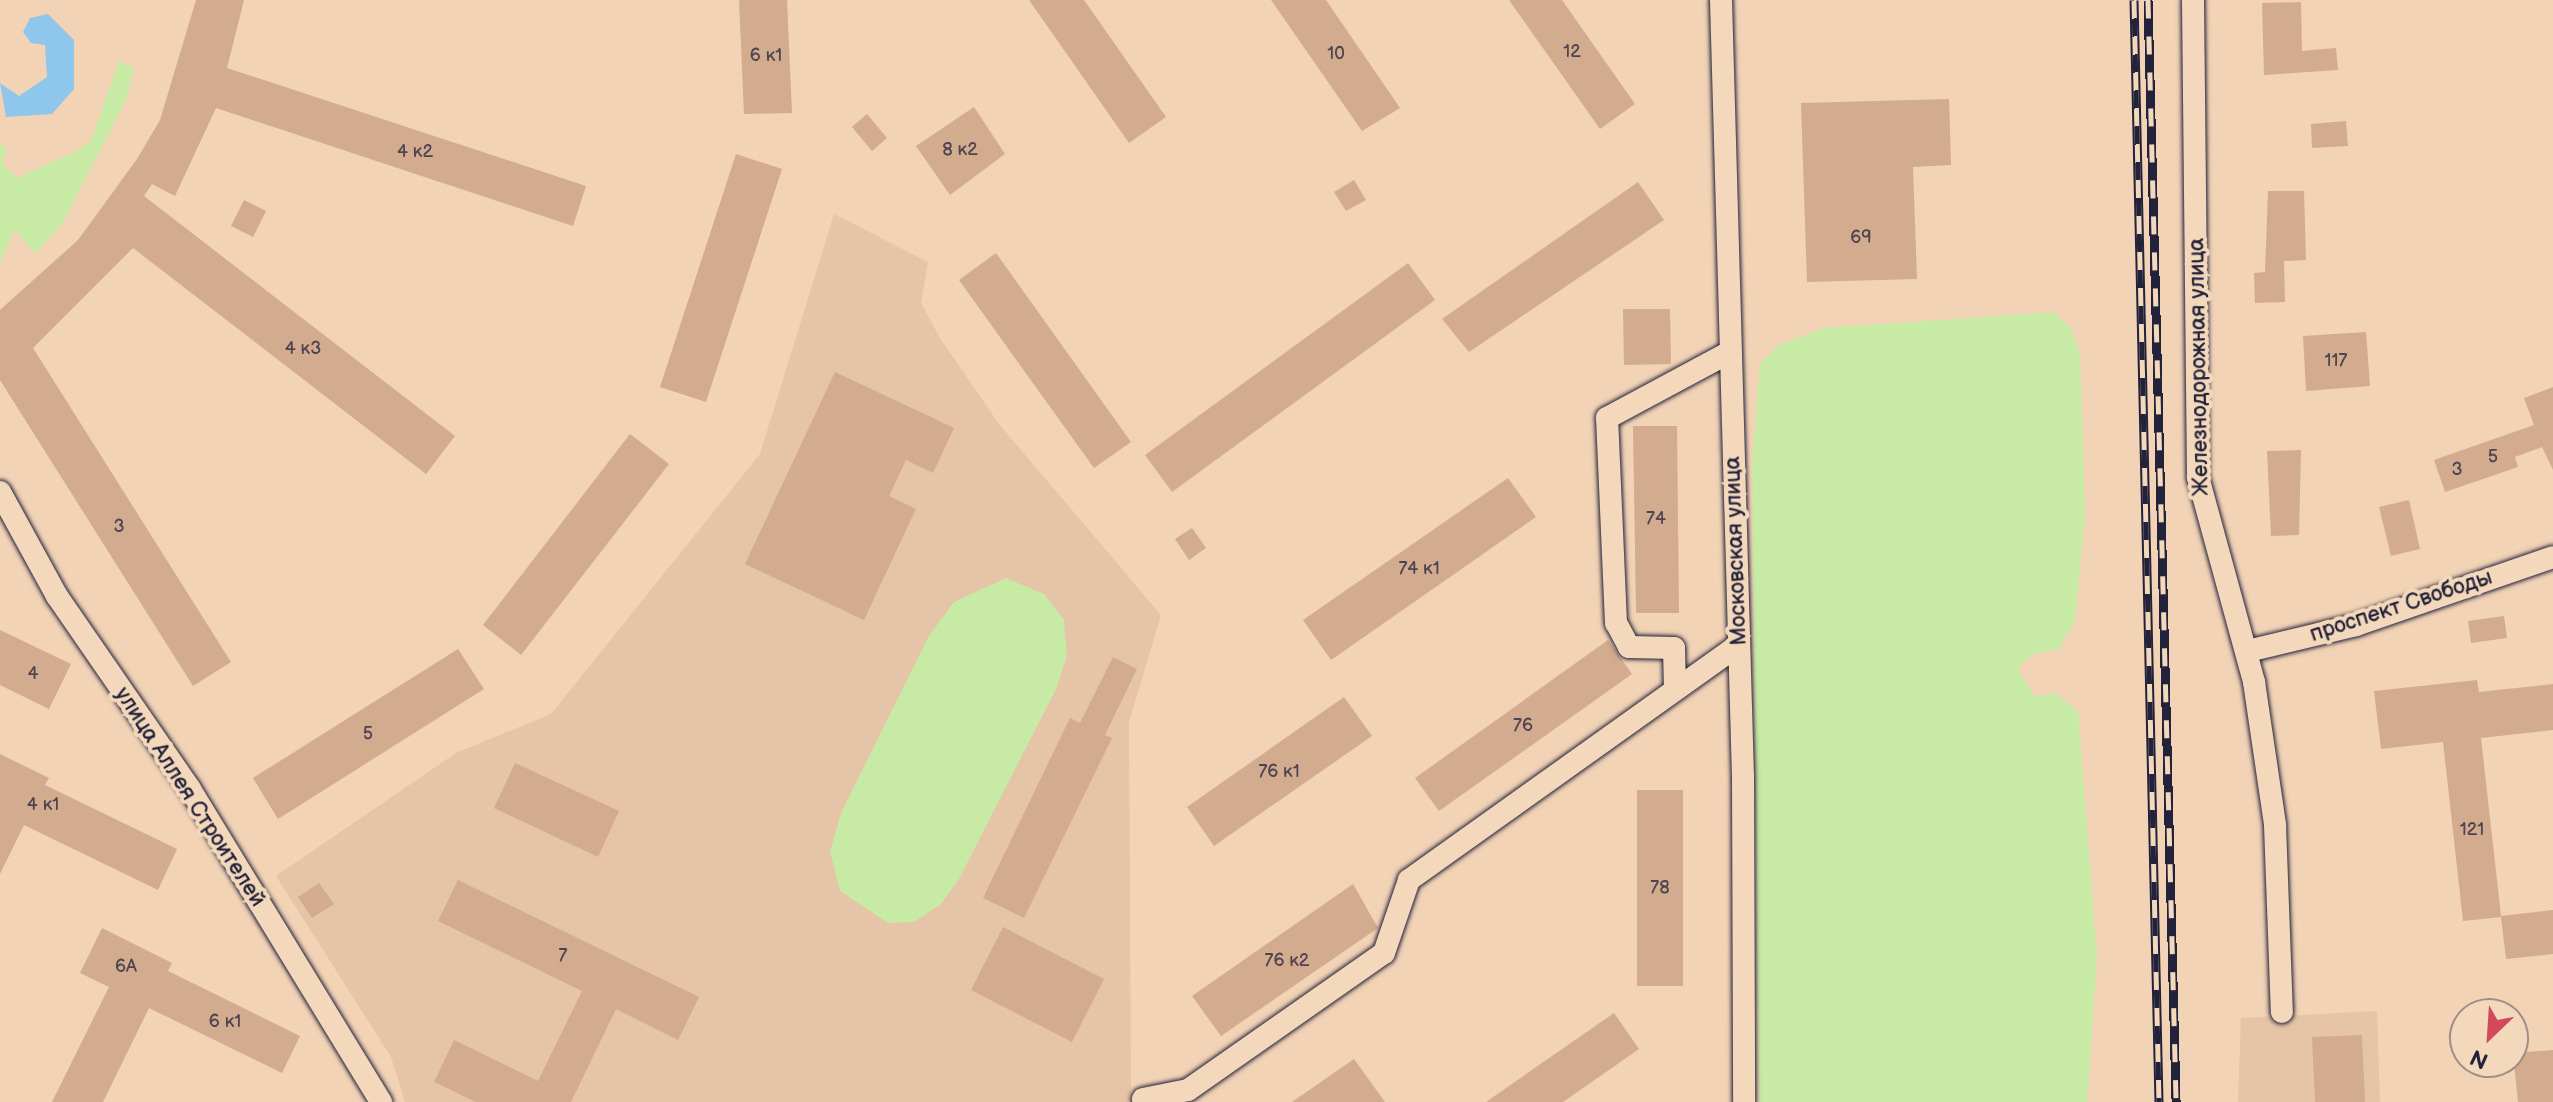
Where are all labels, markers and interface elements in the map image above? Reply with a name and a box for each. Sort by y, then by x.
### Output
house number: 12 [1563,41,1581,63]
house number: 10 [1327,43,1345,65]
house number: 6 к1 [750,45,782,67]
house number: 8 к2 [942,139,978,161]
house number: 4 к2 [397,141,433,163]
house number: 69 [1850,227,1872,249]
street label: Железнодорожная улица [2184,238,2214,496]
house number: 4 к3 [285,338,321,360]
house number: 117 [2325,350,2347,372]
house number: 5 [2488,446,2498,468]
street label: Московская улица [1720,456,1752,646]
house number: 3 [2451,459,2463,481]
house number: 74 [1646,508,1666,530]
house number: 3 [113,516,125,538]
house number: 74 к1 [1398,558,1440,580]
street label: проспект Свободы [2306,564,2496,648]
house number: 4 [28,663,38,685]
street label: улица Аллея Строителей [109,682,271,912]
house number: 76 [1513,715,1533,737]
house number: 5 [363,723,373,745]
house number: 76 к1 [1258,761,1300,783]
house number: 4 к1 [27,794,59,816]
house number: 121 [2460,819,2484,841]
house number: 78 [1650,877,1670,899]
house number: 7 [559,945,567,967]
house number: 76 к2 [1265,950,1309,972]
house number: 6А [115,956,137,978]
north arrow [2449,998,2529,1078]
house number: 6 к1 [209,1011,241,1033]
text: N [2466,1043,2493,1074]

